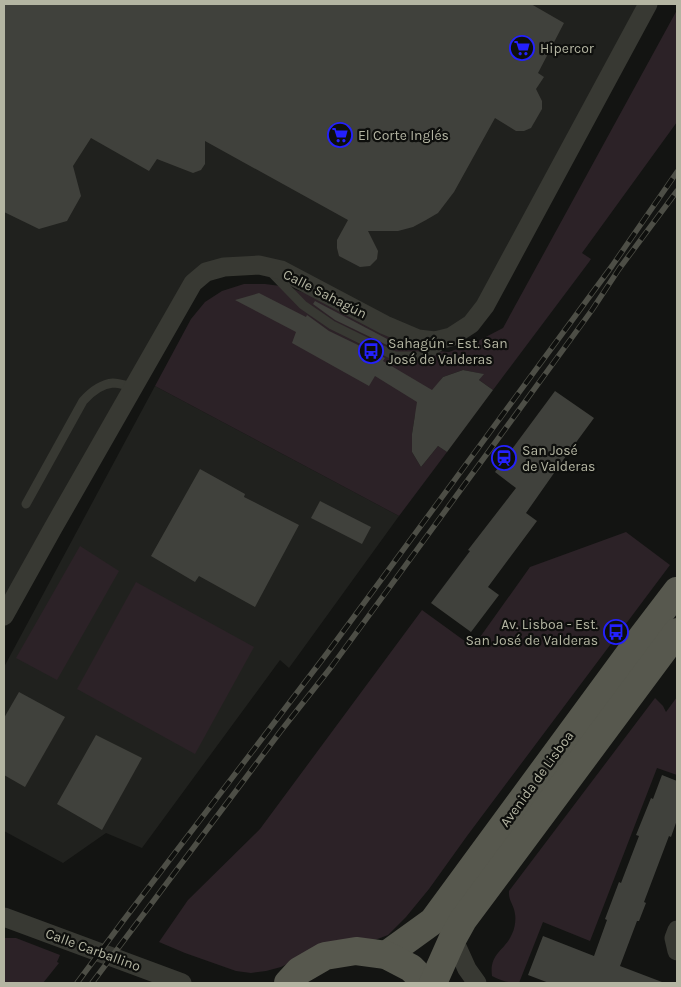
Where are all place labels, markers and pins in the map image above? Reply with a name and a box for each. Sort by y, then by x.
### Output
supermarket icon: Hipercor [509,35,535,61]
place label: Hipercor [540,40,595,57]
supermarket icon: El Corte Inglés [327,122,353,148]
place label: El Corte Inglés [358,127,449,144]
place label: Sahagún - Est. San José de Valderas [388,335,508,368]
bus stop icon: Sahagún - Est. San José de Valderas [358,338,384,364]
place label: San José de Valderas [522,442,595,475]
station icon: San José de Valderas [491,445,517,471]
place label: Av. Lisboa - Est. San José de Valderas [465,616,598,649]
bus stop icon: Av. Lisboa - Est. San José de Valderas [603,619,629,645]

